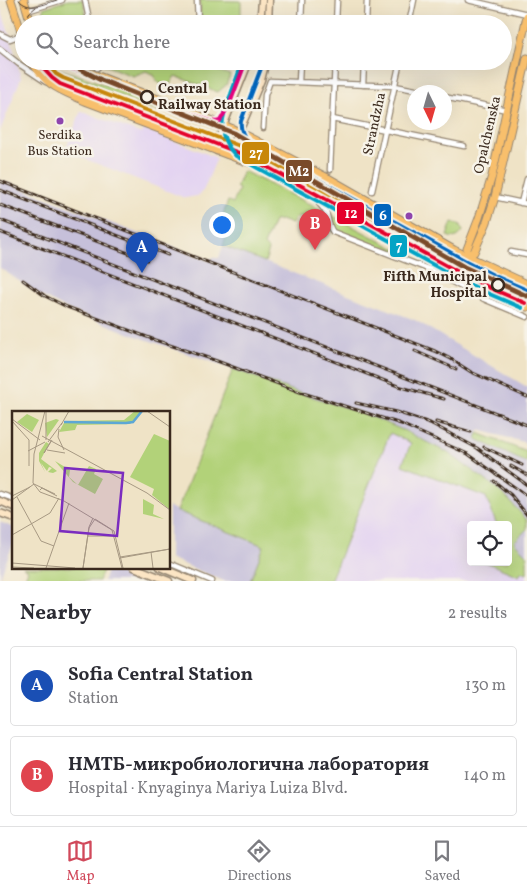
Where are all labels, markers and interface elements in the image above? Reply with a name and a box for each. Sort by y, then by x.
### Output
search box [15,15,512,70]
icon: search [33,29,61,57]
text: Search here [73,30,170,56]
place label: Central Railway Station [158,80,261,115]
north arrow [407,85,452,130]
marker: Central Railway Station [140,90,154,104]
street label: Strandzha [359,91,391,157]
street label: Opalchenska [470,94,506,176]
marker: Serdika Bus Station [55,116,65,126]
place label: Serdika Bus Station [28,127,93,161]
line badge: 27 [241,141,270,165]
text: 27 [249,145,263,164]
line badge: M2 [285,159,313,183]
text: M2 [289,163,309,182]
line badge: 12 [336,201,365,225]
line badge: 6 [373,203,392,227]
text: 12 [345,205,357,224]
text: 6 [379,207,387,226]
pin: B [299,209,331,250]
unlabelled marker [404,211,414,221]
your location [209,212,235,238]
pin: A [126,232,158,273]
line badge: 7 [389,234,408,258]
text: 7 [396,238,403,257]
place label: Fifth Municipal Hospital [383,268,487,303]
marker: Fifth Municipal Hospital [491,278,505,292]
inset map [12,411,170,568]
map controls [467,521,512,566]
button: locate [467,521,512,566]
text: Nearby [20,599,91,628]
text: 2 results [448,603,507,625]
text: Sofia Central Station [68,662,253,688]
text: A [31,675,43,697]
text: 130 m [465,675,506,697]
text: Station [68,688,119,710]
text: НМТБ-микробиологична лаборатория [68,752,429,778]
text: B [32,765,42,787]
text: 140 m [464,765,506,787]
text: Hospital · Knyaginya Mariya Luiza Blvd. [68,778,347,800]
tab: Map [66,837,94,886]
tab: Directions [227,837,292,886]
tab: Saved [424,837,461,886]

